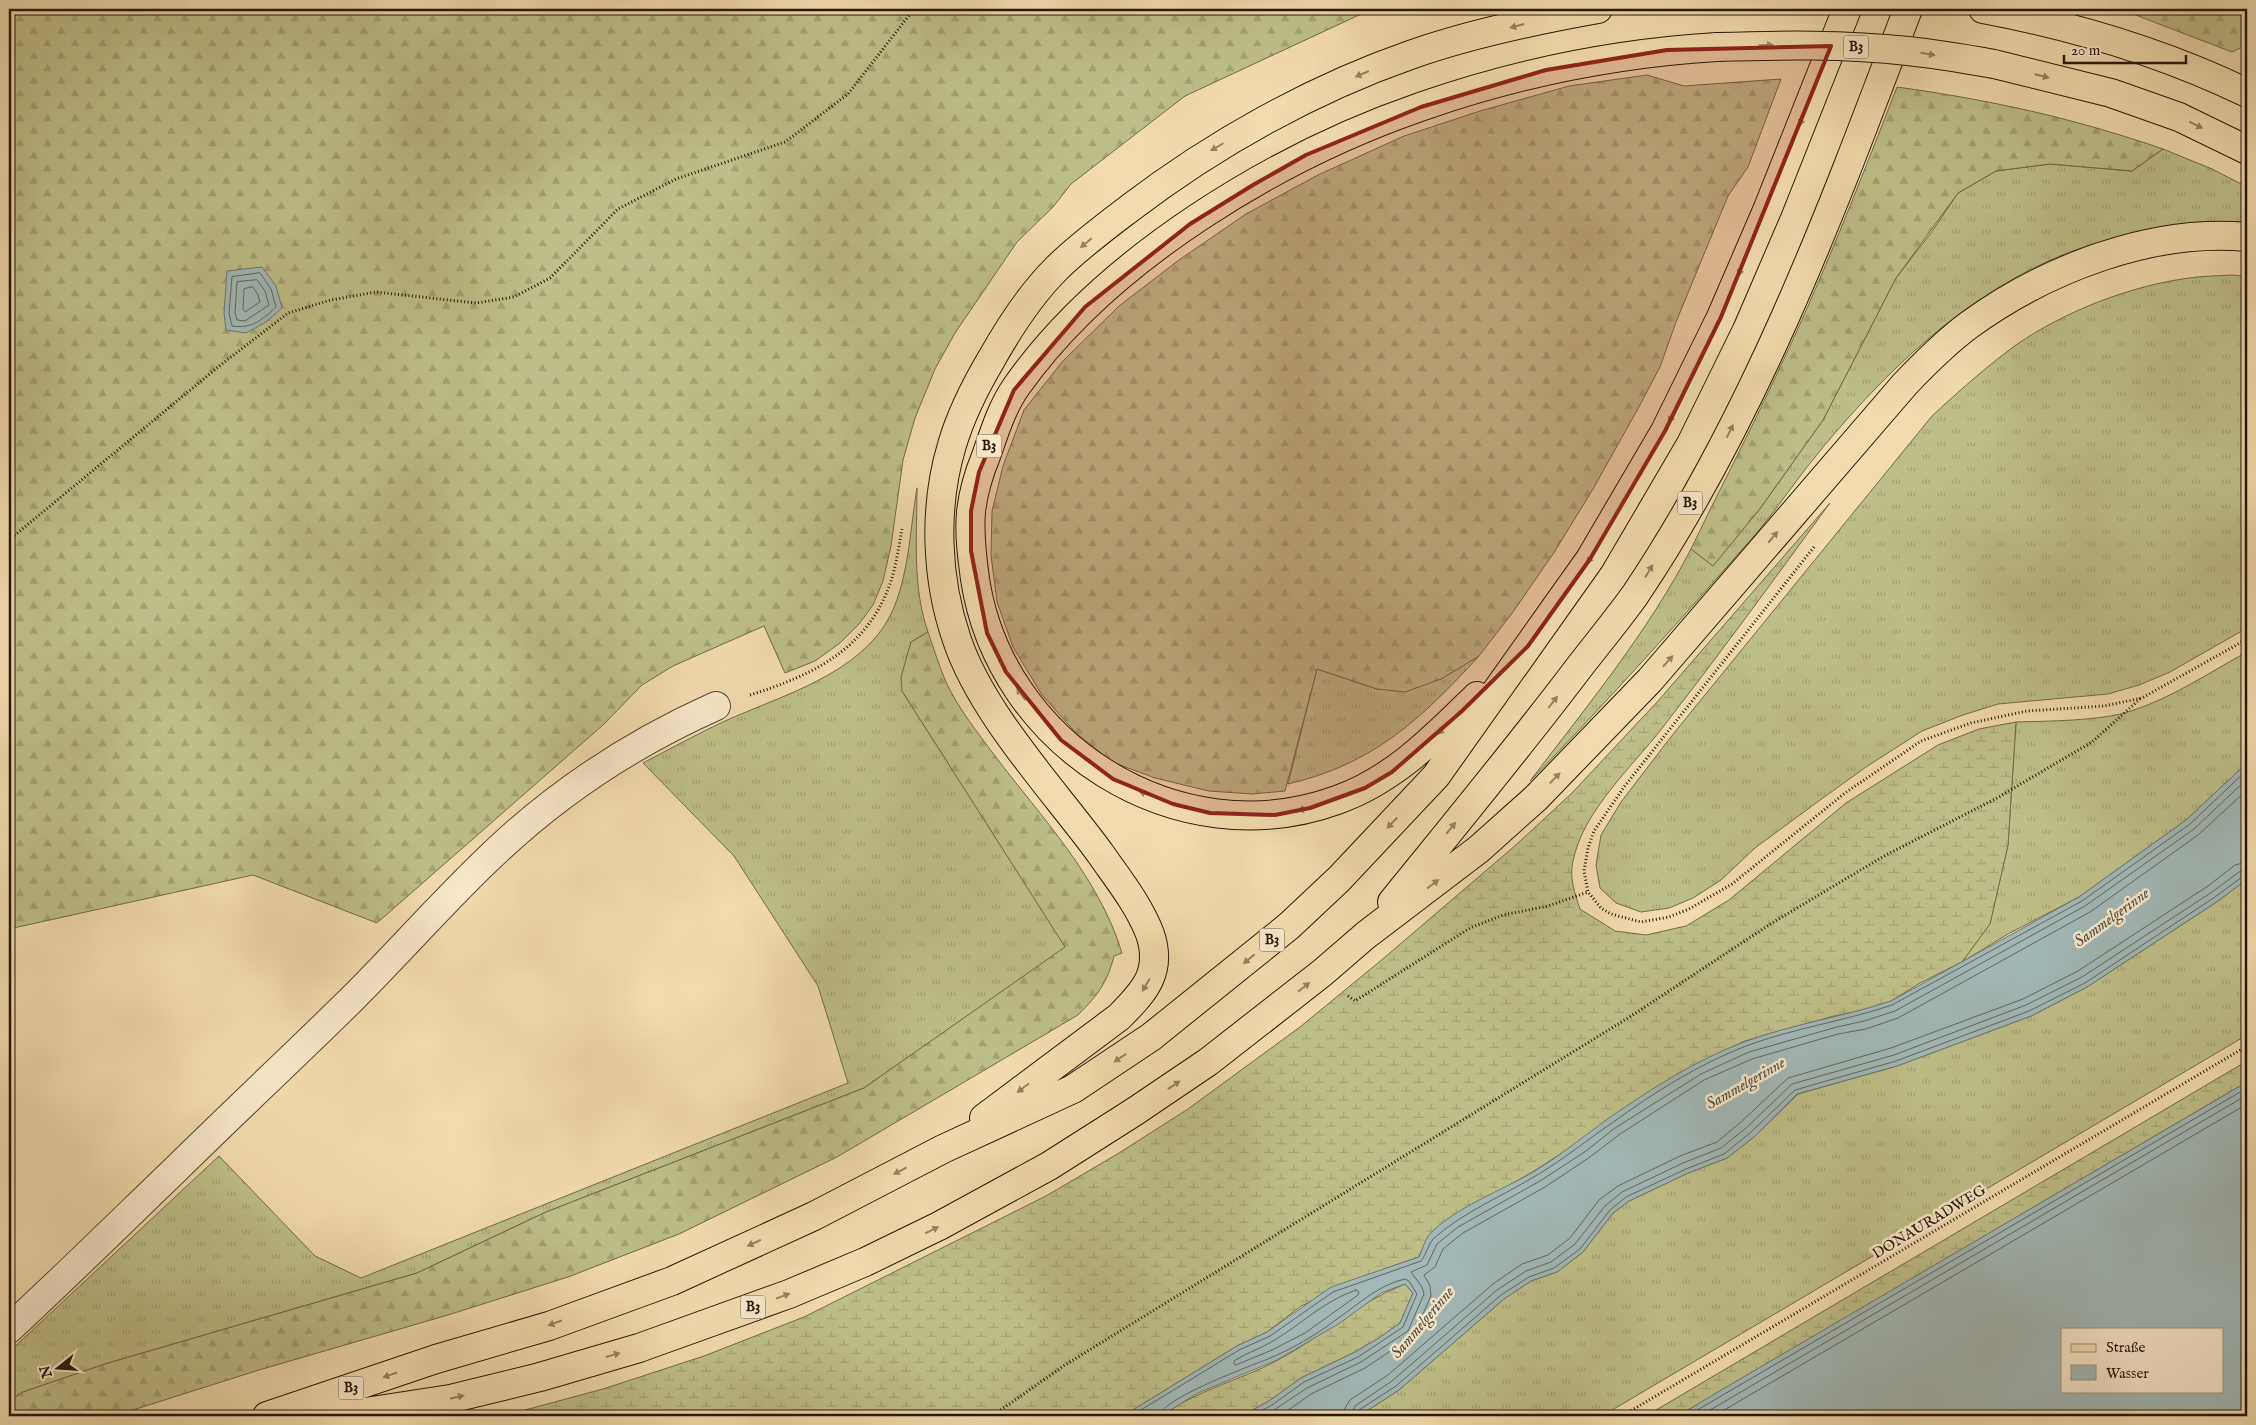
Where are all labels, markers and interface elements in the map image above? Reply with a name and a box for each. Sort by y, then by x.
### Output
one-way arrow [1509,22,1524,30]
scale bar [2064,32,2186,64]
road number: B3 [1844,36,1868,58]
one-way arrow [1758,41,1774,49]
text: 20 m [2071,41,2101,60]
one-way arrow [1921,50,1937,58]
one-way arrow [1355,71,1369,79]
one-way arrow [2034,72,2049,80]
one-way arrow [1798,112,1806,126]
one-way arrow [2189,122,2203,130]
one-way arrow [1210,143,1223,152]
one-way arrow [1079,238,1092,249]
one-way arrow [1737,262,1745,277]
one-way arrow [1668,409,1676,423]
one-way arrow [1726,423,1734,438]
road number: B3 [976,434,1002,458]
road number: B3 [1678,492,1702,514]
one-way arrow [1767,530,1778,543]
one-way arrow [1586,551,1596,564]
one-way arrow [1644,565,1654,578]
one-way arrow [1662,654,1673,667]
one-way arrow [1016,687,1026,701]
one-way arrow [1547,696,1558,709]
one-way arrow [1437,723,1449,735]
one-way arrow [1549,772,1561,784]
one-way arrow [1138,790,1153,797]
one-way arrow [1297,805,1312,813]
one-way arrow [1386,817,1398,829]
one-way arrow [1446,822,1456,835]
one-way arrow [1426,879,1439,890]
water label: Sammelgerinne [2070,884,2154,952]
road number: B3 [1260,928,1284,952]
one-way arrow [1243,954,1256,965]
one-way arrow [1142,977,1150,992]
one-way arrow [1297,981,1310,992]
one-way arrow [1113,1053,1127,1063]
water label: Sammelgerinne [1703,1053,1790,1115]
one-way arrow [1167,1080,1181,1090]
one-way arrow [1017,1083,1030,1094]
one-way arrow [892,1167,907,1175]
street label: DONAURADWEG [1869,1181,1989,1263]
one-way arrow [925,1226,939,1234]
one-way arrow [747,1240,761,1248]
water label: Sammelgerinne [1387,1282,1459,1363]
one-way arrow [776,1292,791,1299]
road number: B3 [740,1295,766,1318]
one-way arrow [547,1320,562,1328]
legend [2061,1328,2224,1392]
text: Straße [2106,1338,2146,1357]
north arrow [32,1342,82,1392]
one-way arrow [606,1351,621,1359]
text: N [36,1363,57,1381]
text: Wasser [2106,1364,2149,1383]
one-way arrow [382,1371,397,1379]
road number: B3 [338,1376,364,1400]
one-way arrow [449,1393,464,1401]

